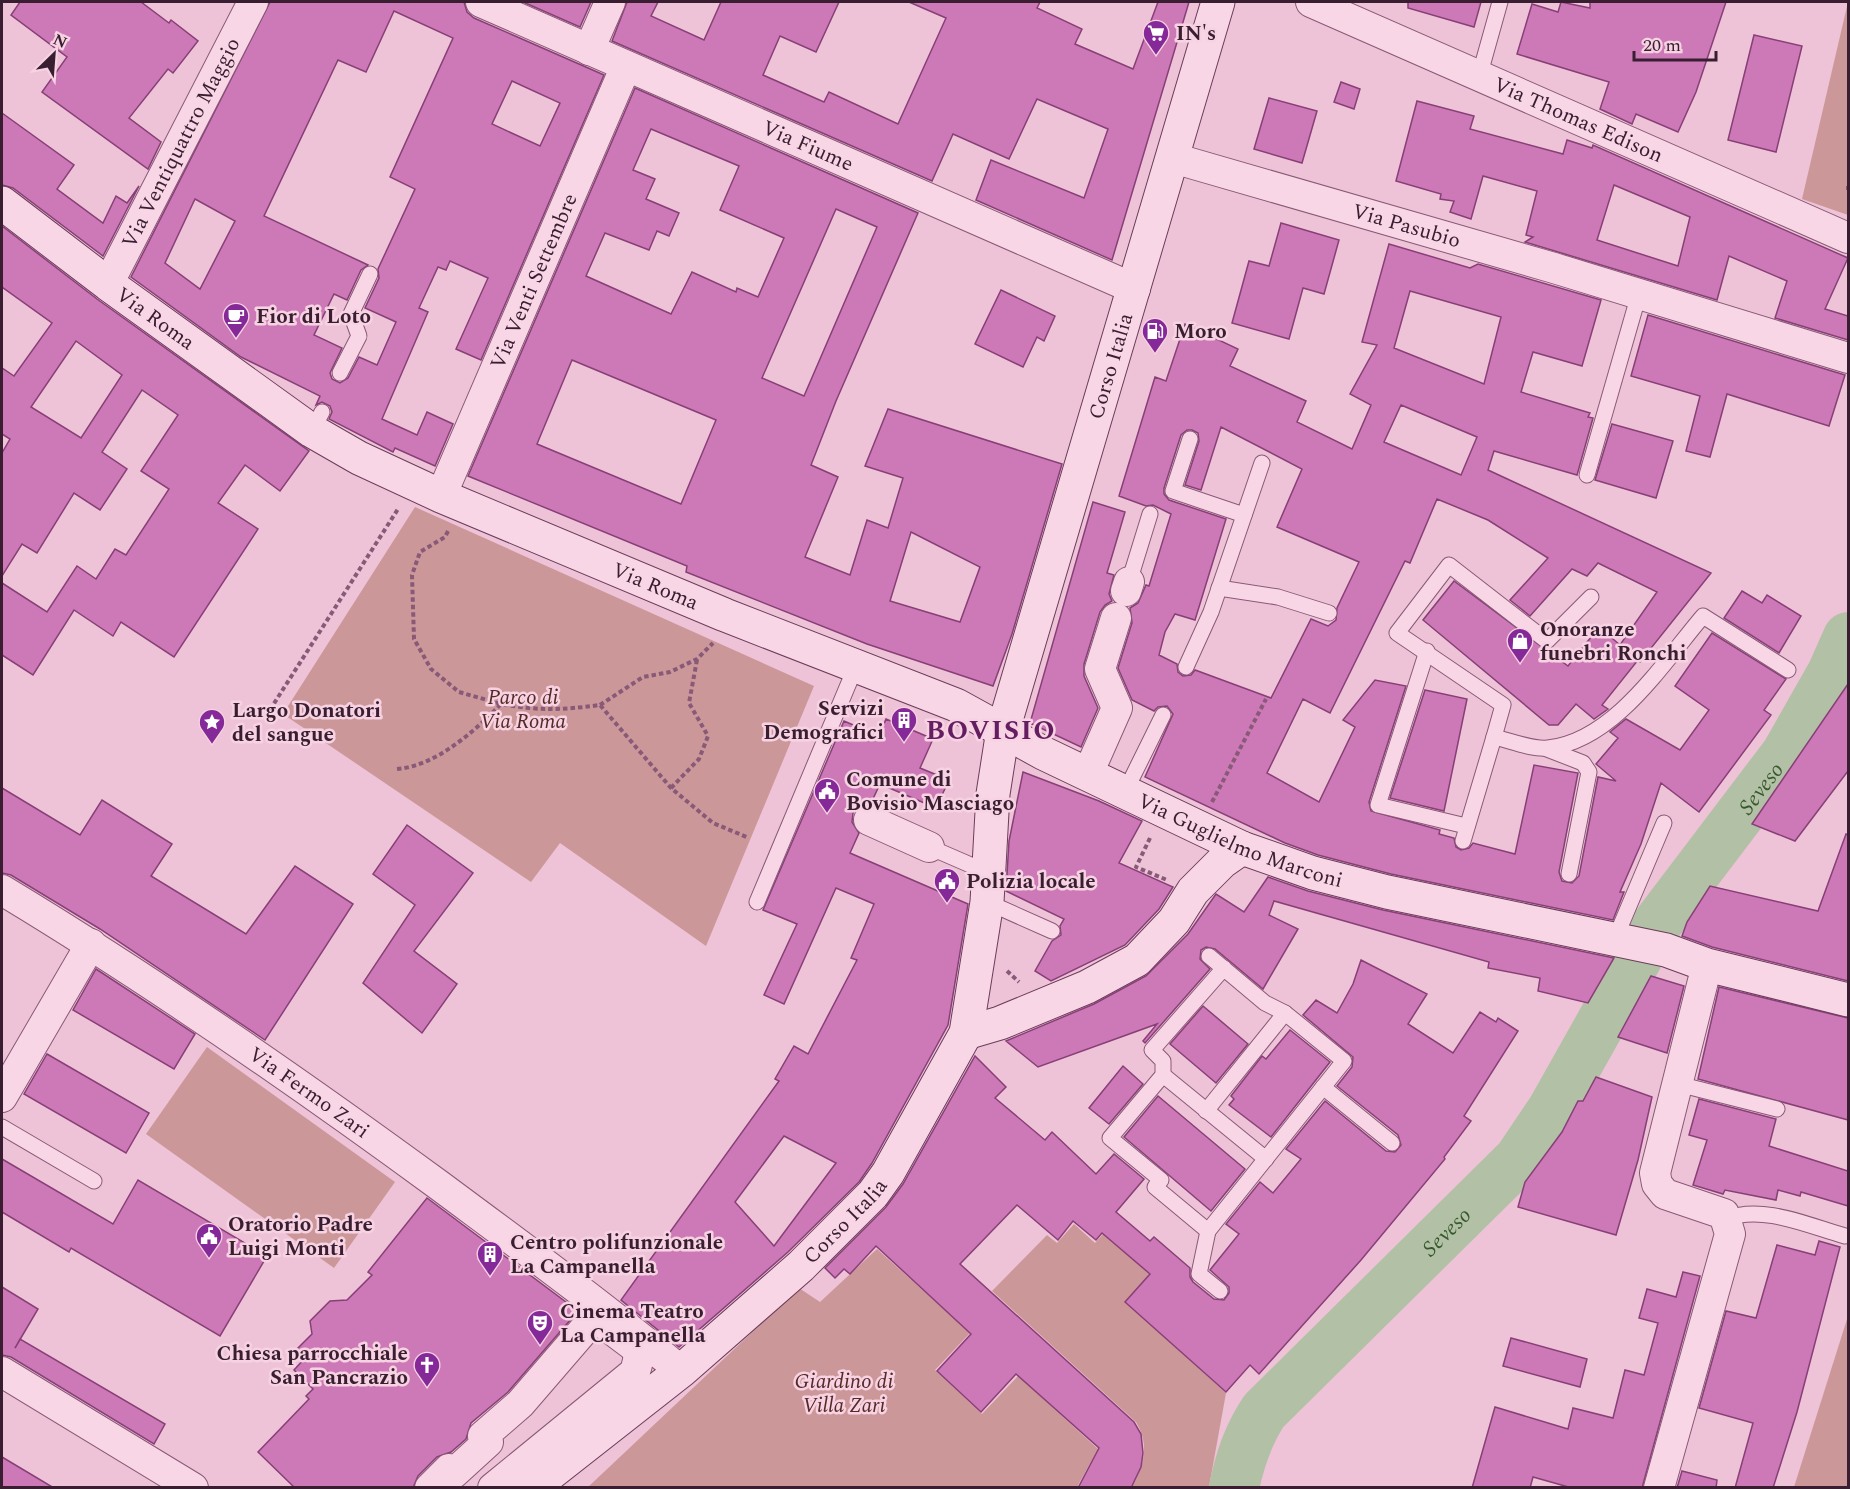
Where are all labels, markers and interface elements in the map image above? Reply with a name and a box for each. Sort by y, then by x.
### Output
supermarket icon: IN's [1141,18,1171,56]
place label: IN's [1176,18,1216,50]
north arrow [24,24,84,84]
scale bar [1634,24,1716,62]
text: N [49,28,71,55]
street label: Via Ventiquattro Maggio [114,32,249,254]
text: 20 m [1643,32,1681,59]
street label: Via Thomas Edison [1488,69,1668,172]
street label: Via Fiume [757,112,858,181]
street label: Via Venti Settembre [482,188,586,374]
street label: Via Pasubio [1348,196,1464,257]
street label: Via Roma [109,279,202,359]
cafe icon: Fior di Loto [221,301,251,339]
place label: Fior di Loto [256,301,371,333]
street label: Corso Italia [1081,309,1143,423]
fuel station icon: Moro [1140,316,1170,354]
place label: Moro [1174,316,1227,348]
street label: Via Roma [607,554,704,619]
place label: Onoranze funebri Ronchi [1540,614,1686,670]
shop icon: Onoranze funebri Ronchi [1505,626,1535,664]
park label: Parco di Via Roma [480,682,566,738]
place label: Servizi Demografici [763,693,884,749]
place label: Largo Donatori del sangue [232,695,381,751]
building icon: Servizi Demografici [889,705,919,743]
place icon: Largo Donatori del sangue [197,707,227,745]
district label: BOVISIO [926,710,1056,752]
water label: Seveso [1731,755,1792,822]
place label: Comune di Bovisio Masciago [846,764,1014,820]
public building icon: Comune di Bovisio Masciago [812,776,842,814]
street label: Via Guglielmo Marconi [1132,785,1346,897]
public building icon: Polizia locale [932,866,962,904]
place label: Polizia locale [966,866,1096,898]
street label: Via Fermo Zari [242,1039,376,1147]
street label: Corso Italia [796,1172,897,1272]
water label: Seveso [1415,1200,1479,1265]
place label: Oratorio Padre Luigi Monti [228,1209,373,1265]
public building icon: Oratorio Padre Luigi Monti [194,1221,224,1259]
place label: Centro polifunzionale La Campanella [510,1227,723,1283]
building icon: Centro polifunzionale La Campanella [475,1239,505,1277]
place label: Cinema Teatro La Campanella [560,1296,706,1352]
theatre icon: Cinema Teatro La Campanella [525,1308,555,1346]
place label: Chiesa parrocchiale San Pancrazio [217,1338,408,1394]
church icon: Chiesa parrocchiale San Pancrazio [412,1350,442,1388]
park label: Giardino di Villa Zari [795,1366,893,1422]

